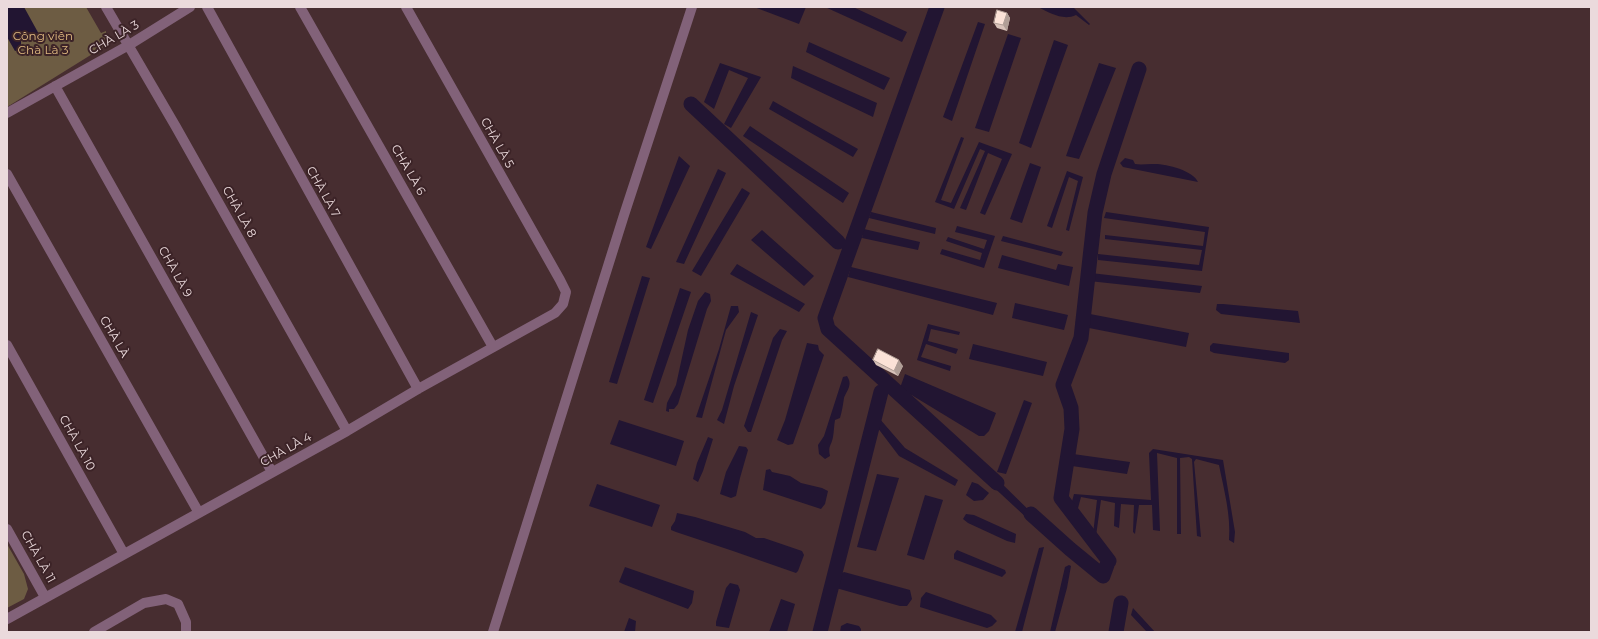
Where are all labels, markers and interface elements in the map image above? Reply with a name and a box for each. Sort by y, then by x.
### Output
street label: CHÀ LÀ 3 [86,18,142,58]
park label: Công viên Chà Là 3 [13,29,73,57]
street label: CHÀ LÀ 5 [477,115,517,171]
street label: CHÀ LÀ 6 [388,142,428,198]
street label: CHÀ LÀ 7 [303,164,343,220]
street label: CHÀ LÀ 8 [219,184,259,240]
street label: CHÀ LÀ 9 [155,244,195,300]
street label: CHÀ LÀ [96,314,132,360]
street label: CHÀ LÀ 10 [56,413,98,473]
street label: CHÀ LÀ 4 [258,430,314,470]
street label: CHÀ LÀ 11 [18,528,58,586]

